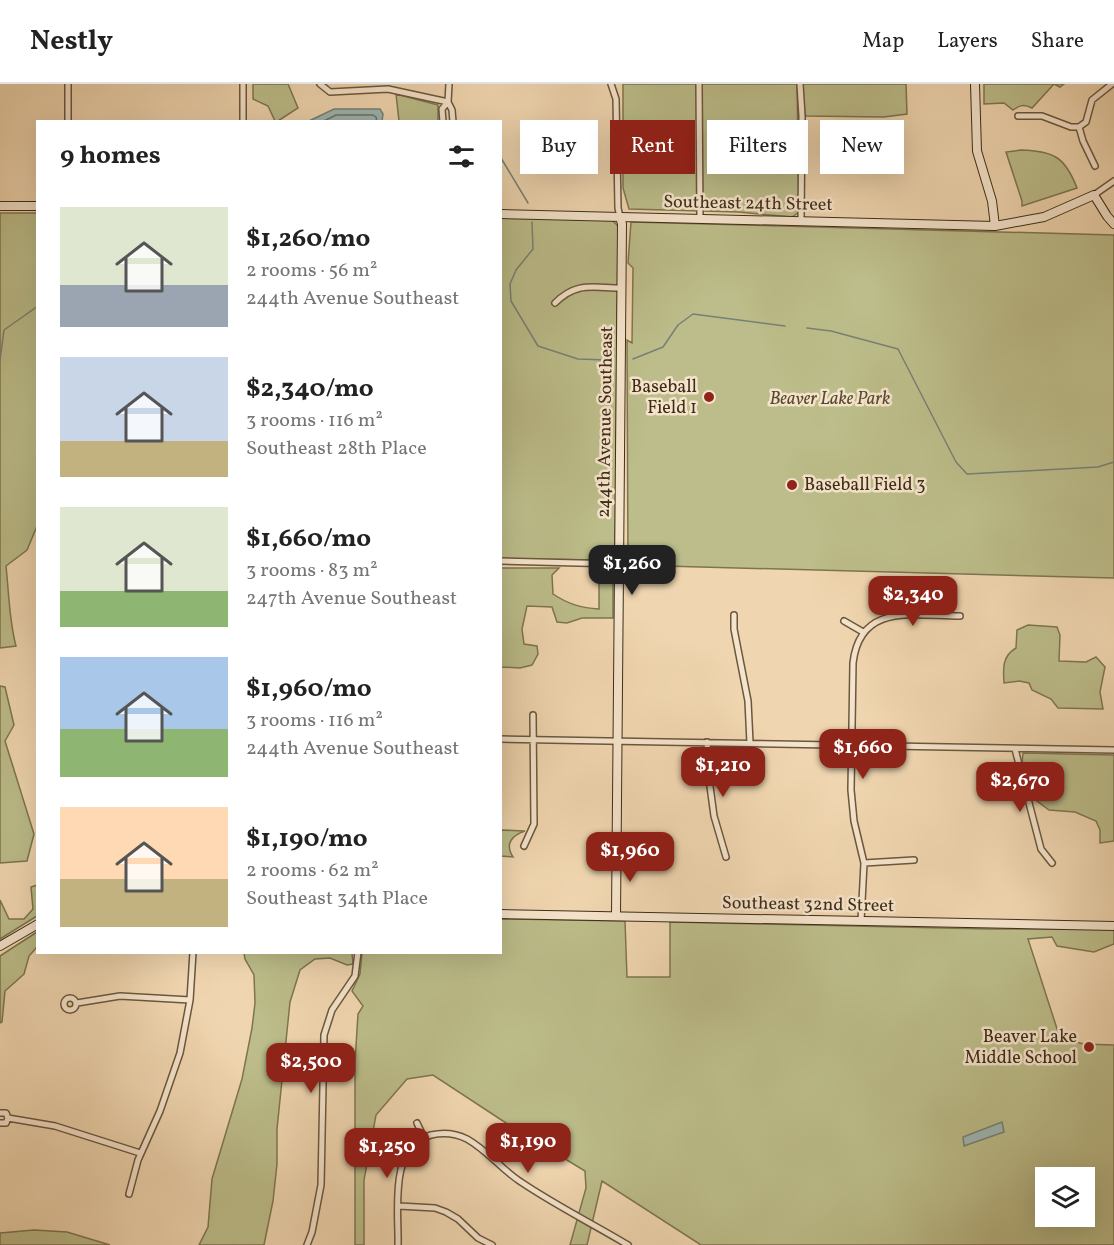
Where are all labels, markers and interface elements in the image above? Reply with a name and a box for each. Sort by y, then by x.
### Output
text: Nestly [30,22,113,61]
text: Map [862,27,904,56]
text: Layers [937,27,998,56]
text: Share [1031,27,1084,56]
chip: Buy [520,120,598,174]
chip: Rent [610,120,695,174]
chip: Filters [707,120,808,174]
chip: New [820,120,904,174]
text: 9 homes [60,138,161,174]
icon: filters [445,140,478,173]
street label: Southeast 24th Street [663,190,833,218]
text: $1,260/mo [246,221,370,257]
icon: home [108,231,180,303]
text: 2 rooms · 56 m² [246,257,377,285]
text: 244th Avenue Southeast [246,285,459,313]
street label: 244th Avenue Southeast [592,326,620,518]
text: $2,340/mo [246,371,374,407]
place label: Baseball Field 1 [631,375,697,421]
icon: home [108,381,180,453]
park label: Beaver Lake Park [770,387,890,412]
marker: Baseball Field 1 [702,390,716,404]
text: 3 rooms · 116 m² [246,407,383,435]
text: Southeast 28th Place [246,435,427,463]
place label: Baseball Field 3 [804,473,925,498]
marker: Baseball Field 3 [785,478,799,492]
text: $1,660/mo [246,521,371,557]
icon: home [108,531,180,603]
pin: $1,260 [583,545,681,596]
text: $1,260 [603,550,661,578]
text: 3 rooms · 83 m² [246,557,378,585]
pin: $2,340 [864,576,962,627]
text: $2,340 [882,581,944,609]
text: 247th Avenue Southeast [246,585,457,613]
text: $1,960/mo [246,671,372,707]
icon: home [108,681,180,753]
text: 3 rooms · 116 m² [246,707,383,735]
pin: $1,660 [814,729,912,780]
text: $1,660 [833,734,893,762]
text: 244th Avenue Southeast [246,735,459,763]
pin: $1,210 [674,747,772,798]
text: $1,210 [695,752,751,780]
pin: $2,670 [971,762,1069,813]
text: $2,670 [990,767,1050,795]
text: $1,190/mo [246,821,368,857]
icon: home [108,831,180,903]
pin: $1,960 [581,832,679,883]
text: $1,960 [600,837,660,865]
text: 2 rooms · 62 m² [246,857,379,885]
text: Southeast 34th Place [246,885,428,913]
street label: Southeast 32nd Street [722,891,894,919]
place label: Beaver Lake Middle School [964,1025,1077,1071]
marker: Beaver Lake Middle School [1082,1040,1096,1054]
pin: $2,500 [262,1043,360,1094]
text: $2,500 [280,1048,342,1076]
pin: $1,190 [479,1123,577,1174]
pin: $1,250 [338,1128,436,1179]
text: $1,190 [500,1128,556,1156]
text: $1,250 [358,1133,416,1161]
map controls [1035,1167,1095,1227]
button: layers [1035,1167,1095,1227]

